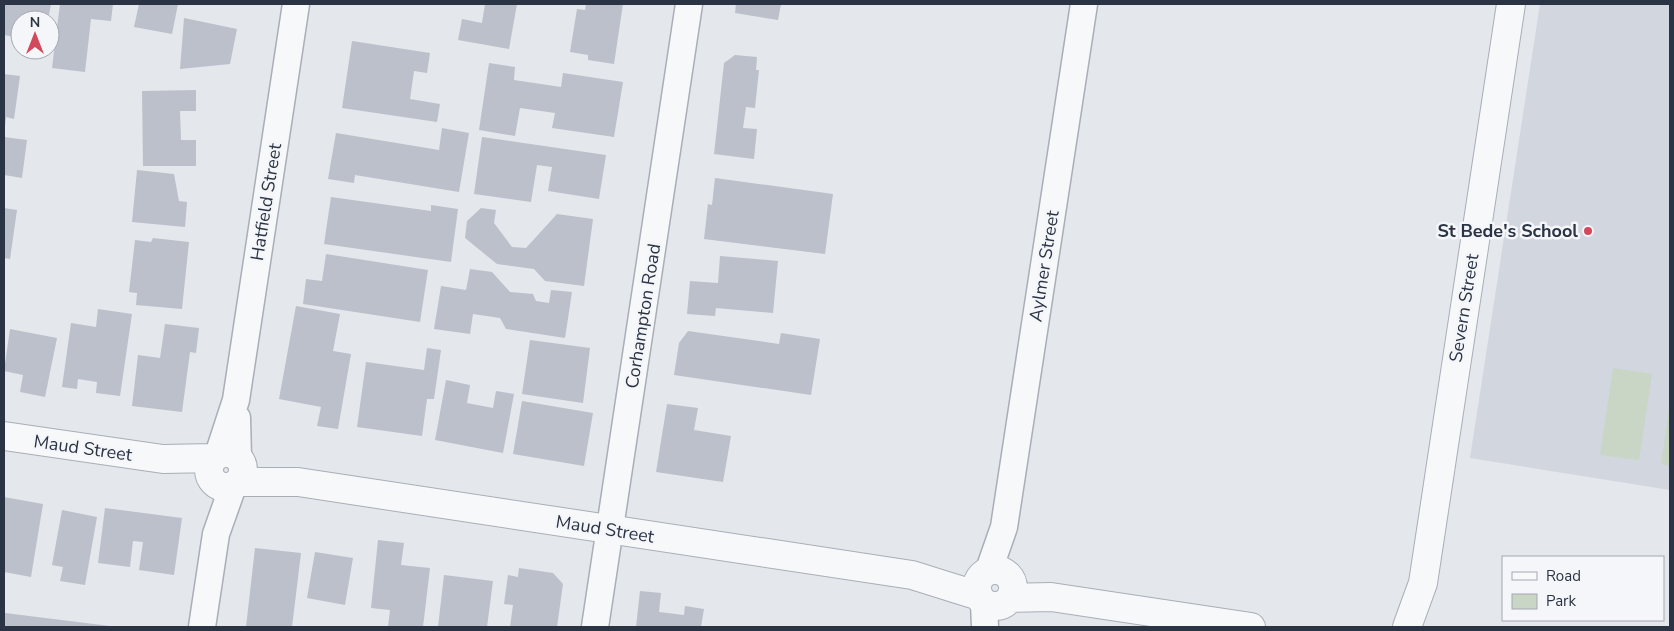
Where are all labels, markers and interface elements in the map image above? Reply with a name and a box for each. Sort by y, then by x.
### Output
north arrow [10,10,60,60]
text: N [30,13,40,32]
street label: Hatfield Street [245,141,287,262]
street label: Aylmer Street [1023,208,1065,323]
place label: St Bede's School [1437,219,1578,243]
marker: St Bede's School [1582,225,1594,237]
street label: Corhampton Road [620,242,666,390]
street label: Severn Street [1444,251,1485,364]
street label: Maud Street [32,429,135,467]
street label: Maud Street [554,509,657,549]
legend [1502,556,1664,621]
text: Road [1546,566,1581,586]
text: Park [1546,591,1576,611]

